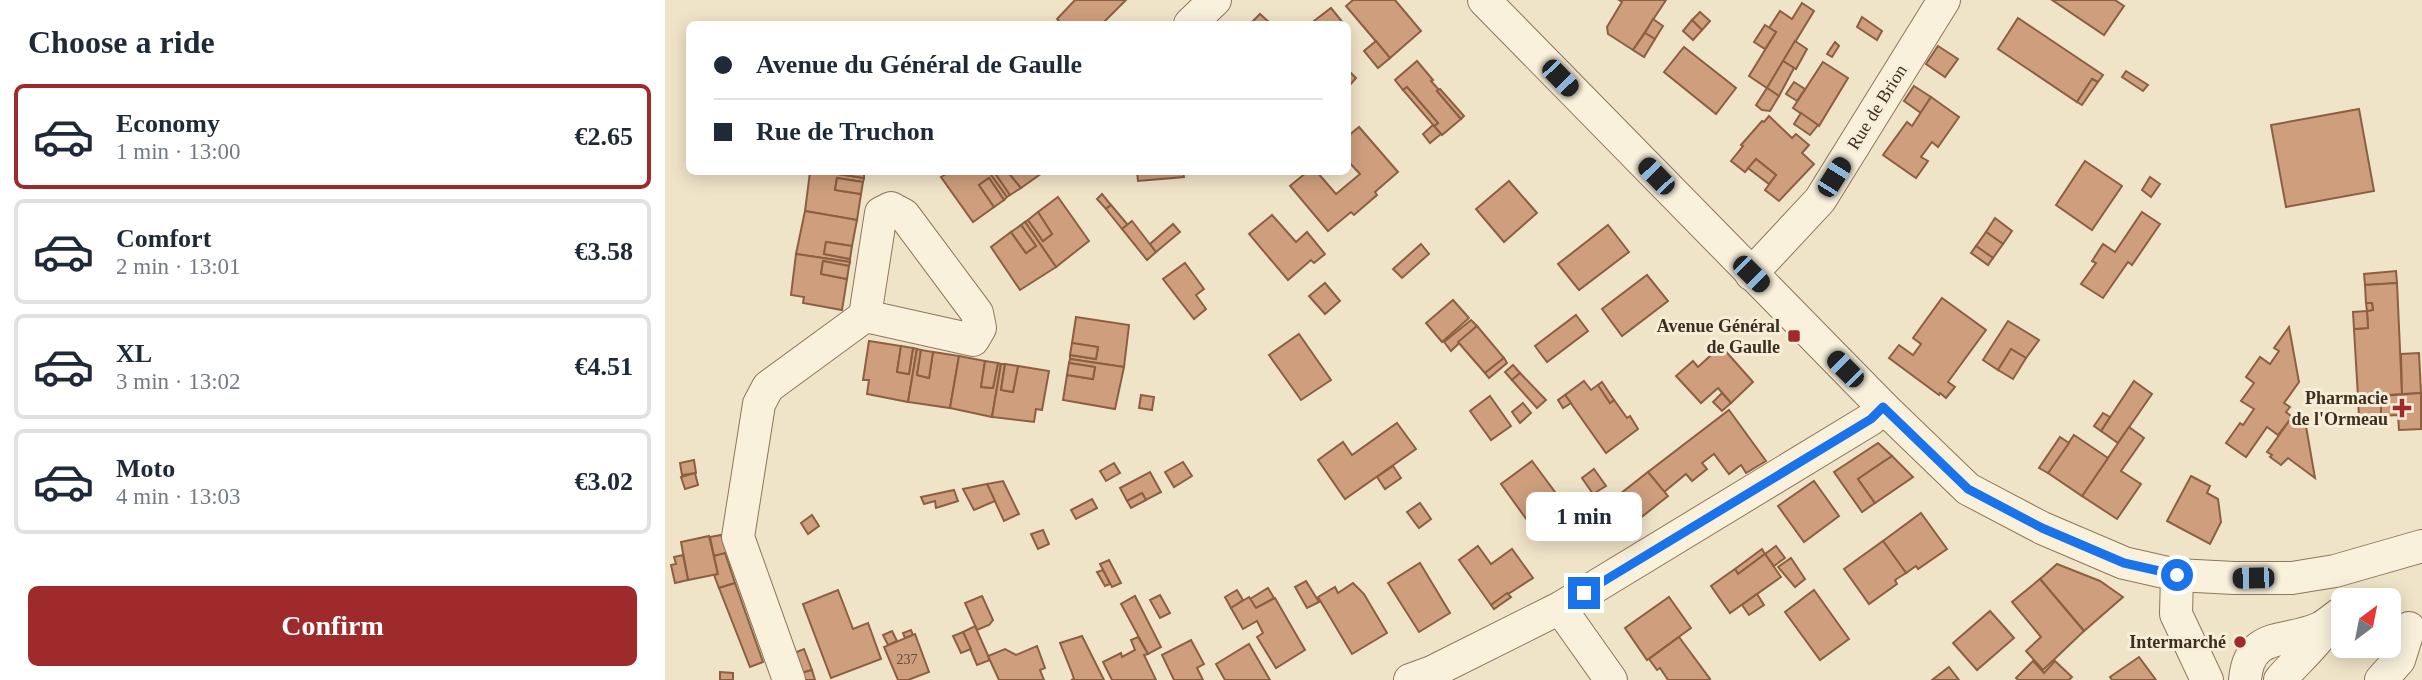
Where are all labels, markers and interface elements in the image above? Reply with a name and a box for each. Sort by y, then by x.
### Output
text: Choose a ride [28,24,215,60]
text: Avenue du Général de Gaulle [756,50,1082,79]
car [1538,56,1583,100]
street label: Rue de Brion [1843,61,1911,153]
icon: car [32,105,95,168]
text: Economy [116,109,220,138]
text: Rue de Truchon [756,117,934,146]
text: €2.65 [575,122,633,151]
text: 1 min · 13:00 [116,139,241,164]
car [1634,154,1679,198]
car [1814,154,1855,200]
icon: car [32,220,95,283]
text: Comfort [116,224,211,253]
text: €3.58 [575,237,633,266]
car [1729,252,1774,296]
text: 2 min · 13:01 [116,254,241,279]
place label: Avenue Général de Gaulle [1657,316,1780,357]
marker: Avenue Général de Gaulle [1786,328,1802,344]
icon: car [32,335,95,398]
text: XL [116,339,152,368]
car [1823,347,1868,391]
text: €4.51 [575,352,633,381]
text: 3 min · 13:02 [116,369,241,394]
place label: Pharmacie de l'Ormeau [2292,388,2388,429]
marker: Pharmacie de l'Ormeau [2394,400,2410,416]
icon: car [32,450,95,513]
text: Moto [116,454,175,483]
text: €3.02 [575,467,633,496]
text: 4 min · 13:03 [116,484,241,509]
callout: 1 min [1526,491,1642,540]
text: 1 min [1556,504,1612,529]
route start [2161,559,2193,591]
car [2232,567,2275,589]
route end [1568,577,1600,609]
button: Confirm [28,586,637,666]
north arrow [2331,588,2401,658]
map controls [2331,588,2401,658]
place label: Intermarché [2129,632,2226,652]
marker: Intermarché [2232,634,2248,650]
house number: 237 [897,652,918,667]

